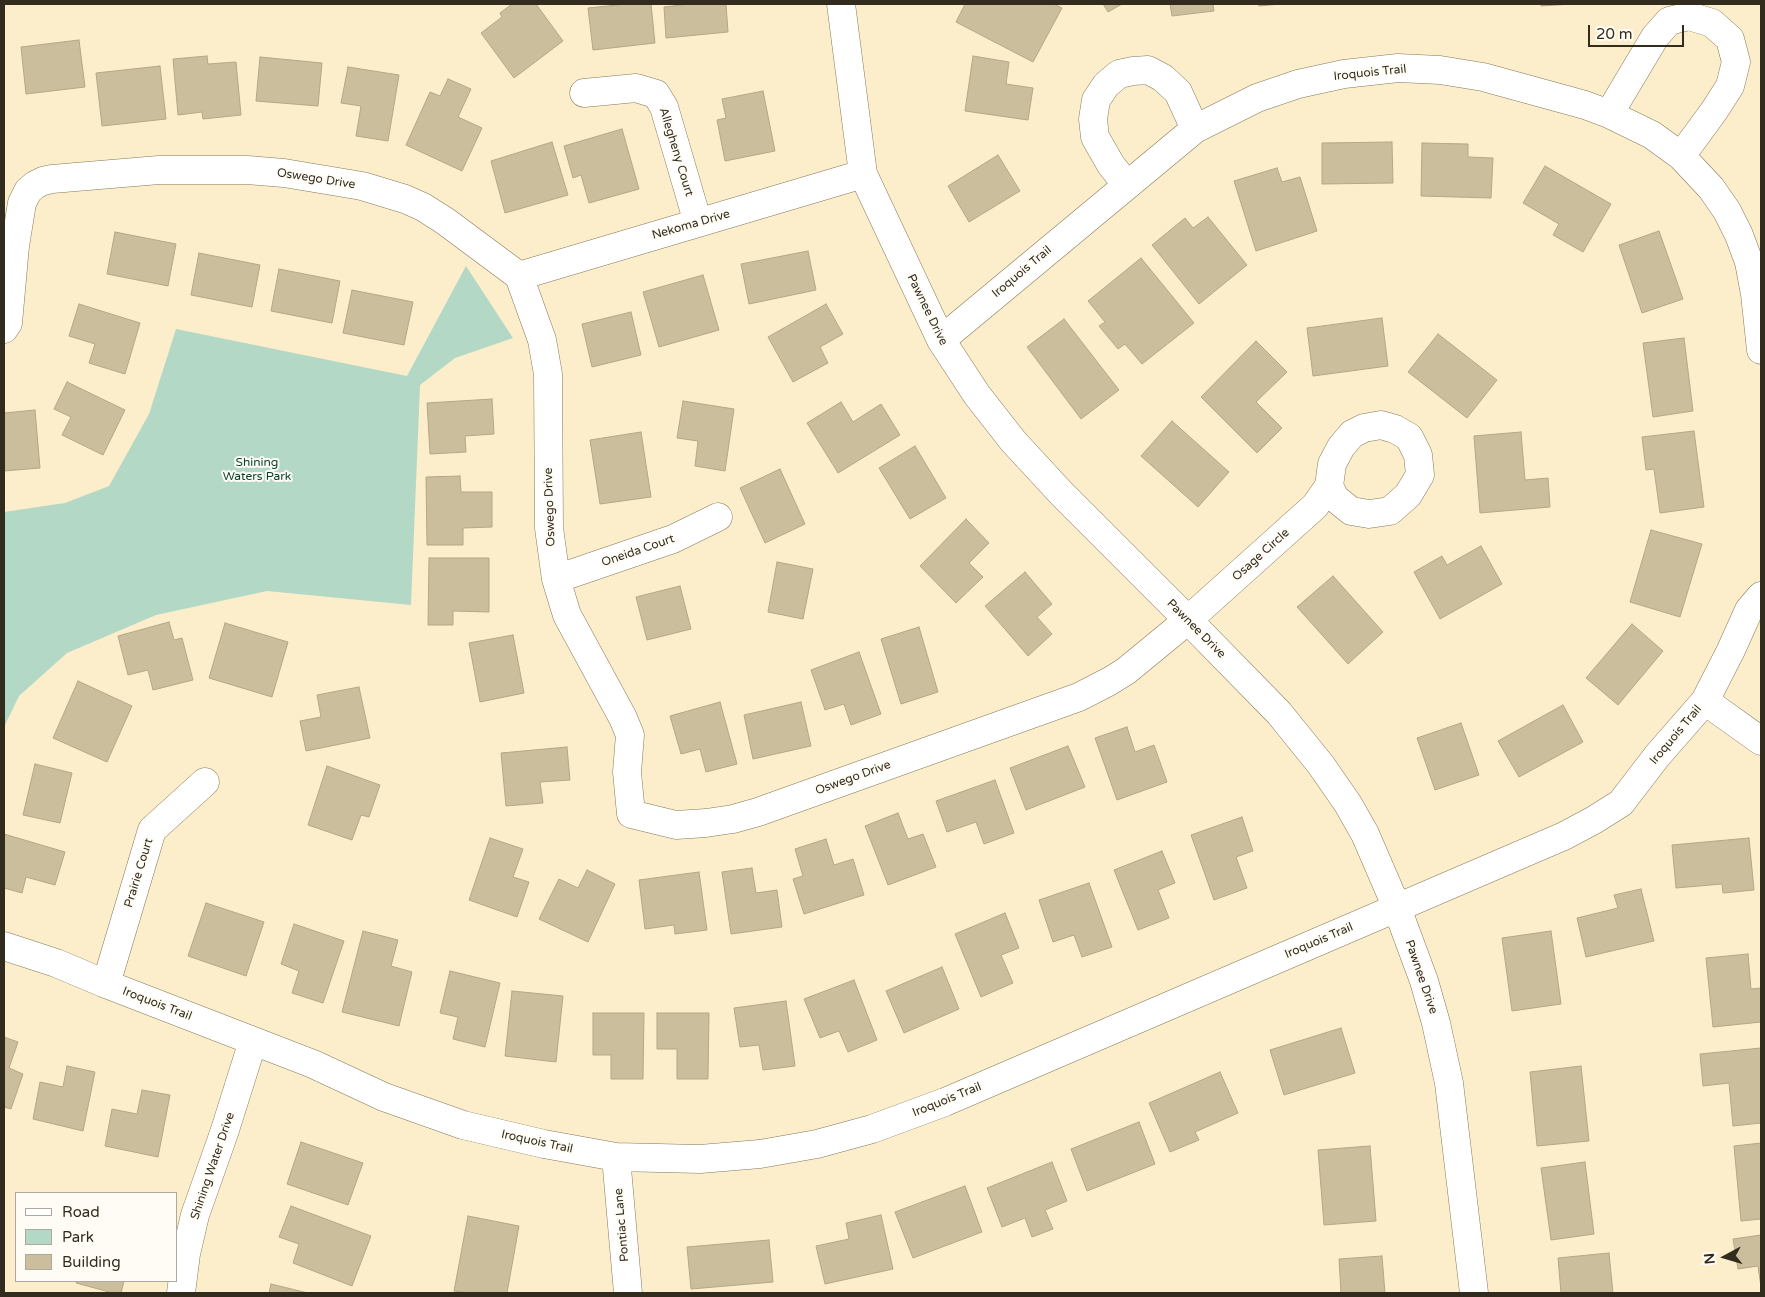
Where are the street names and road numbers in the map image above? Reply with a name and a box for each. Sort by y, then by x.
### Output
street label: Iroquois Trail [1333,62,1407,84]
street label: Allegheny Court [656,106,696,198]
street label: Oswego Drive [276,166,356,192]
street label: Nekoma Drive [650,207,732,243]
street label: Iroquois Trail [989,243,1055,301]
street label: Pawnee Drive [904,272,950,348]
street label: Oswego Drive [541,467,559,547]
street label: Osage Circle [1230,526,1292,584]
street label: Oneida Court [600,532,676,570]
street label: Pawnee Drive [1164,597,1228,661]
street label: Iroquois Trail [1647,702,1705,768]
street label: Oswego Drive [813,758,893,798]
street label: Prairie Court [122,837,156,909]
street label: Iroquois Trail [1283,920,1355,962]
street label: Pawnee Drive [1402,938,1440,1016]
street label: Iroquois Trail [120,984,194,1024]
street label: Iroquois Trail [910,1080,984,1120]
street label: Shining Water Drive [188,1110,238,1222]
street label: Iroquois Trail [500,1127,574,1157]
street label: Pontiac Lane [612,1188,632,1262]

